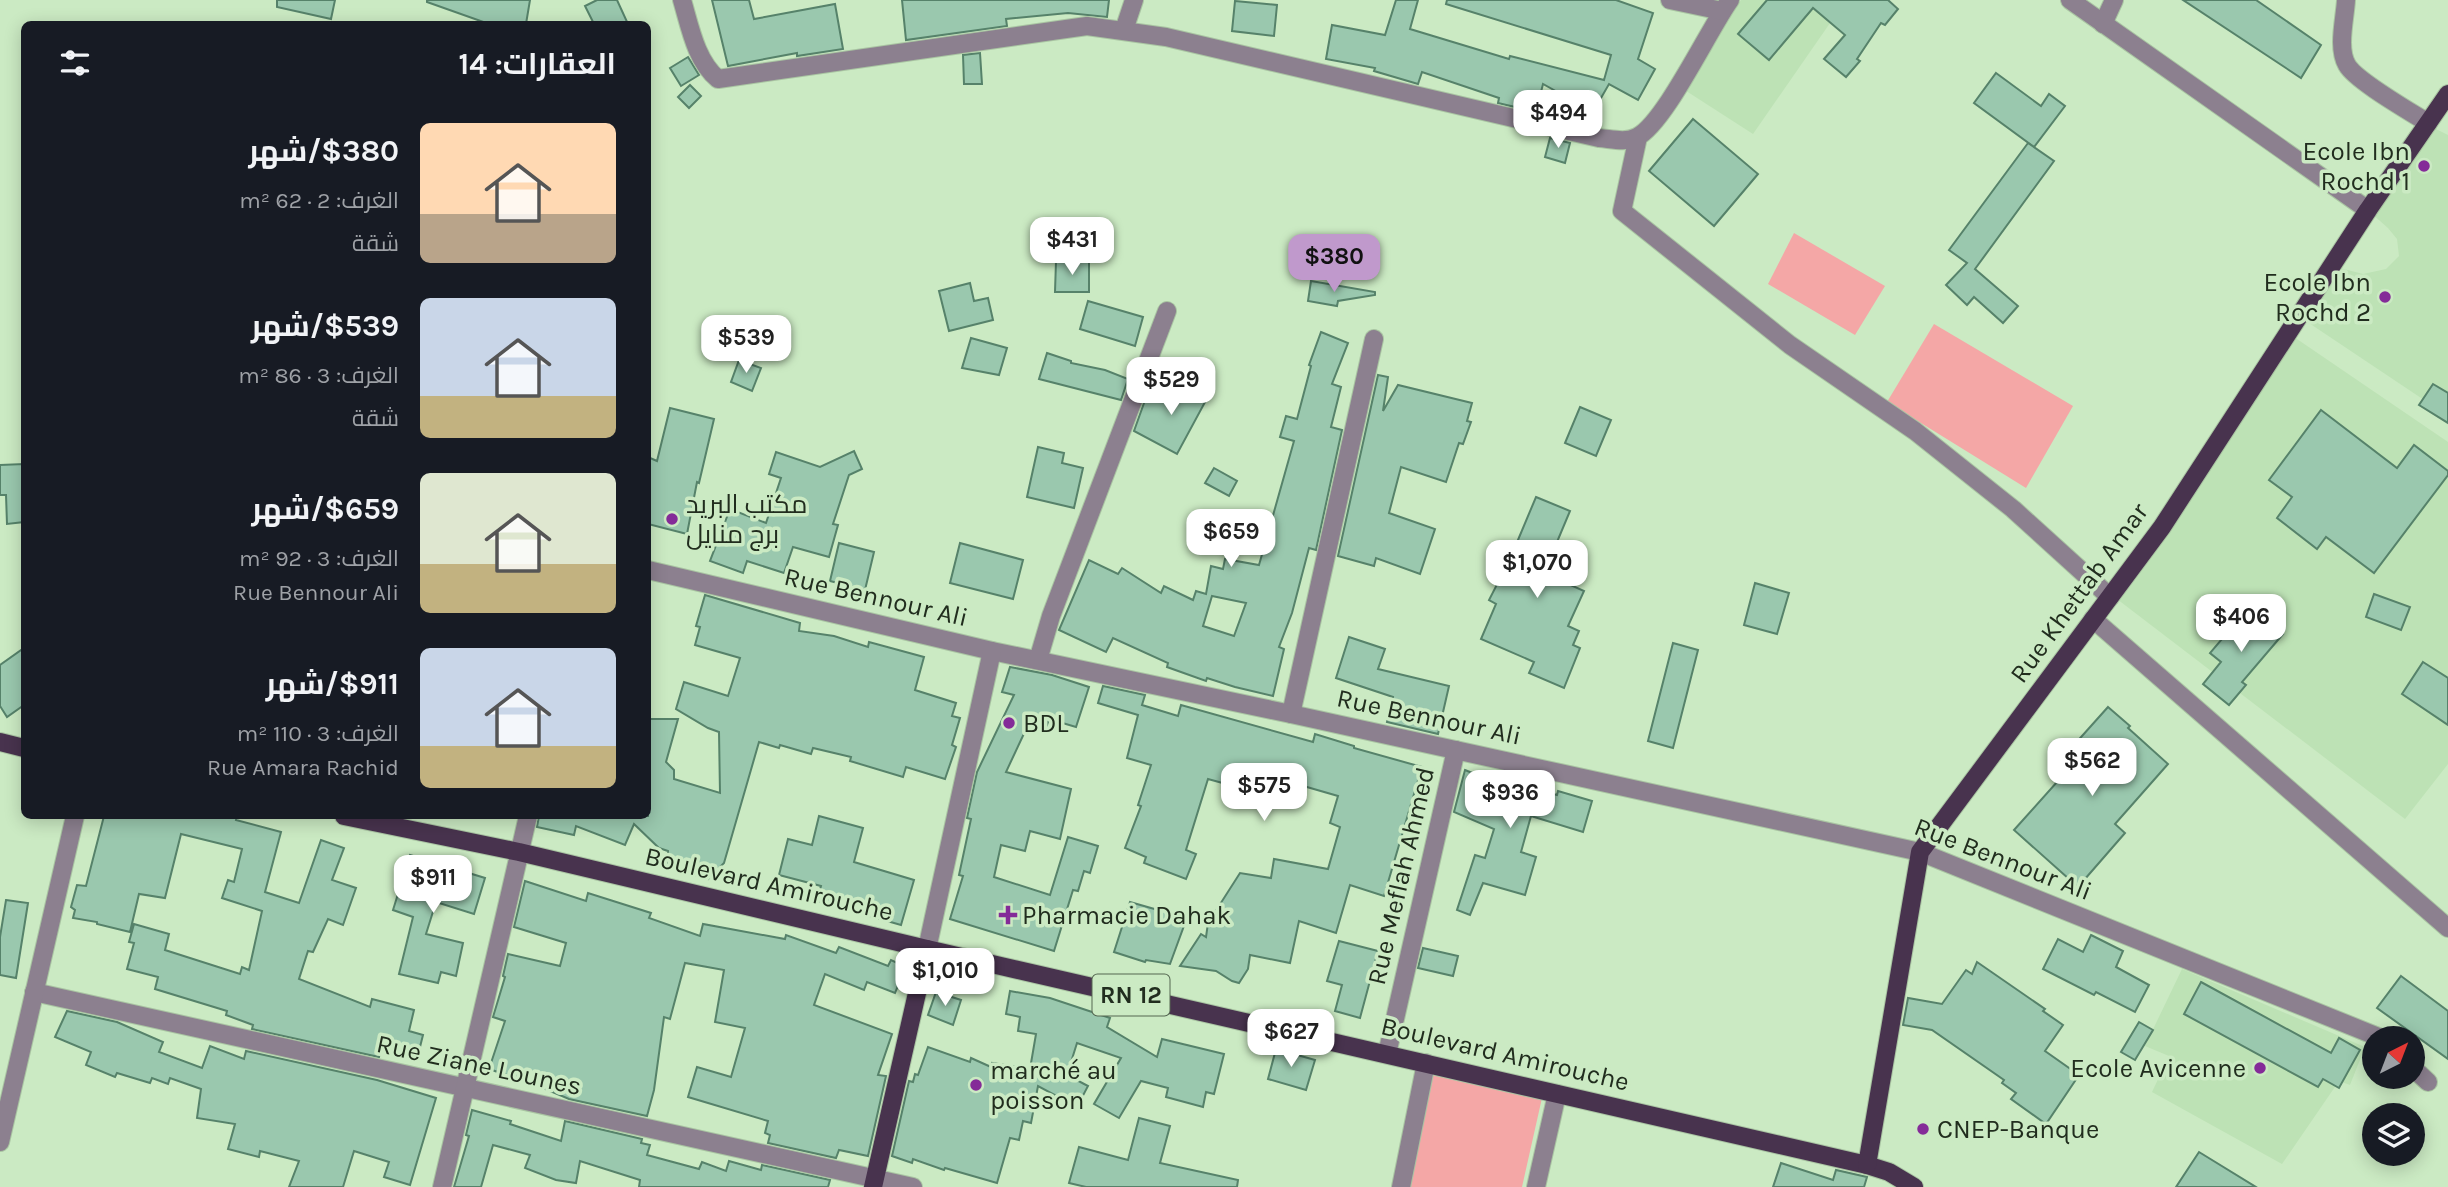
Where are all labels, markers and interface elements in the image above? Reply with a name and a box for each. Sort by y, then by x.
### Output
icon: filters [56,44,94,82]
text: العقارات: 14 [459,46,616,82]
pin: $494 [1517,90,1599,150]
text: $494 [1529,99,1587,126]
text: $380/شهر [248,133,399,169]
place label: Ecole Ibn Rochd 1 [2303,136,2410,197]
icon: home [476,151,560,235]
marker: Ecole Ibn Rochd 1 [2416,158,2432,174]
text: الغرف: 2 · 62 m² [239,187,399,214]
pin: $431 [1031,218,1113,277]
text: $431 [1046,226,1098,253]
text: شقة [352,230,399,257]
pin: $380 [1293,234,1375,294]
text: $380 [1304,243,1364,270]
place label: Ecole Ibn Rochd 2 [2264,267,2371,328]
marker: Ecole Ibn Rochd 2 [2377,289,2393,305]
text: $539/شهر [251,308,399,344]
pin: $539 [705,316,787,375]
text: $539 [717,324,775,351]
icon: home [476,326,560,410]
pin: $529 [1130,358,1212,417]
text: الغرف: 3 · 86 m² [238,362,399,389]
text: $529 [1142,366,1200,393]
text: شقة [352,405,399,432]
place label: مكتب البريد برج منايل [686,489,807,551]
text: $659/شهر [252,491,399,527]
street label: Rue Khettab Amar [2003,497,2155,689]
icon: home [476,501,560,585]
pin: $659 [1190,510,1272,569]
marker: مكتب البريد برج منايل [664,511,680,527]
text: $659 [1202,518,1260,545]
pin: $1,070 [1480,540,1594,600]
text: الغرف: 3 · 92 m² [239,545,399,572]
text: $1,070 [1502,549,1572,576]
street label: Rue Bennour Ali [781,561,971,633]
text: Rue Bennour Ali [233,579,399,606]
pin: $406 [2200,594,2282,654]
text: $406 [2212,603,2270,630]
text: $911/شهر [266,666,399,702]
icon: home [476,676,560,760]
street label: Rue Bennour Ali [1334,682,1524,752]
place label: BDL [1023,708,1068,739]
marker: BDL [1001,715,1017,731]
text: الغرف: 3 · 110 m² [237,720,399,747]
pin: $562 [2051,738,2133,798]
text: $562 [2063,747,2121,774]
text: Rue Amara Rachid [207,754,399,781]
pin: $575 [1223,764,1305,823]
street label: Rue Meflah Ahmed [1361,764,1441,988]
pin: $936 [1469,770,1551,830]
text: $575 [1237,772,1291,799]
text: $936 [1481,779,1539,806]
street label: Rue Bennour Ali [1910,811,2096,907]
street label: Boulevard Amirouche [642,840,896,928]
pin: $911 [392,856,474,915]
text: $911 [410,864,456,891]
place label: Pharmacie Dahak [1022,900,1231,931]
marker: Pharmacie Dahak [1000,907,1016,923]
pin: $1,010 [888,948,1002,1008]
text: $1,010 [911,957,979,984]
road number: RN 12 [1092,974,1170,1015]
pin: $627 [1250,1010,1332,1069]
street label: Boulevard Amirouche [1378,1010,1632,1098]
text: $627 [1263,1018,1319,1045]
north arrow [2362,1026,2426,1088]
map controls [2362,1026,2425,1166]
street label: Rue Ziane Lounes [374,1028,584,1102]
place label: Ecole Avicenne [2070,1053,2246,1084]
place label: marché au poisson [990,1055,1117,1116]
marker: Ecole Avicenne [2252,1060,2268,1076]
marker: marché au poisson [968,1077,984,1093]
button: layers [2362,1103,2425,1166]
place label: CNEP-Banque [1937,1114,2099,1145]
marker: CNEP-Banque [1915,1121,1931,1137]

